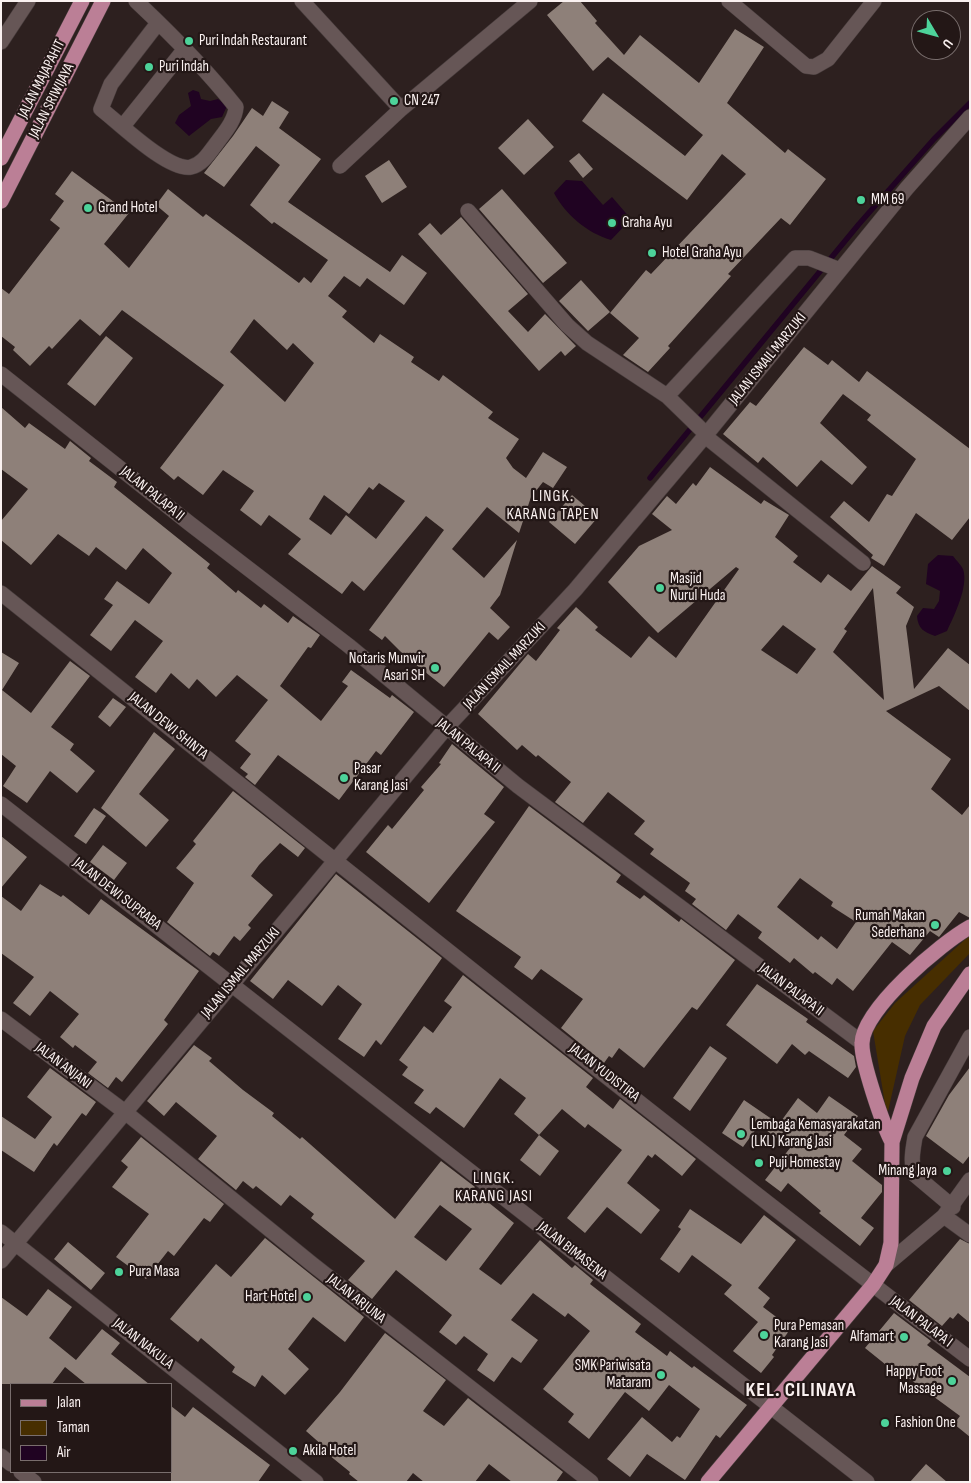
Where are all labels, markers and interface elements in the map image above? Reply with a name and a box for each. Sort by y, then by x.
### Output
north arrow [911,10,961,60]
place label: Puri Indah Restaurant [199,32,307,50]
marker: Puri Indah Restaurant [183,35,195,47]
text: U [939,36,957,52]
street label: JALAN MAJAPAHIT [15,37,69,121]
place label: Puri Indah [159,58,209,76]
street label: JALAN SRIWIJAYA [25,61,79,141]
marker: Puri Indah [143,61,155,73]
place label: CN 247 [404,92,440,110]
marker: CN 247 [388,95,400,107]
place label: MM 69 [871,191,904,209]
marker: MM 69 [855,194,867,206]
place label: Grand Hotel [98,199,158,217]
marker: Grand Hotel [82,202,94,214]
place label: Graha Ayu [622,214,672,232]
marker: Graha Ayu [606,217,618,229]
place label: Hotel Graha Ayu [662,244,742,262]
marker: Hotel Graha Ayu [646,247,658,259]
street label: JALAN ISMAIL MARZUKI [725,309,811,409]
street label: JALAN PALAPA II [116,463,188,525]
district label: LINGK. KARANG TAPEN [505,487,601,525]
place label: Masjid Nurul Huda [670,570,726,605]
marker: Masjid Nurul Huda [654,582,666,594]
street label: JALAN ISMAIL MARZUKI [460,619,550,713]
place label: Notaris Munwir Asari SH [349,650,425,685]
marker: Notaris Munwir Asari SH [429,662,441,674]
street label: JALAN DEWI SHINTA [125,688,211,764]
street label: JALAN PALAPA II [432,715,504,777]
place label: Pasar Karang Jasi [354,760,408,795]
marker: Pasar Karang Jasi [338,772,350,784]
street label: JALAN DEWI SUPRABA [69,854,165,934]
place label: Rumah Makan Sederhana [855,907,925,942]
marker: Rumah Makan Sederhana [929,919,941,931]
street label: JALAN ISMAIL MARZUKI [198,924,284,1022]
street label: JALAN PALAPA II [755,960,827,1020]
street label: JALAN ANJANI [31,1039,95,1093]
street label: JALAN YUDISTIRA [565,1040,643,1106]
place label: Lembaga Kemasyarakatan (LKL) Karang Jasi [751,1116,881,1151]
marker: Lembaga Kemasyarakatan (LKL) Karang Jasi [735,1128,747,1140]
place label: Puji Homestay [769,1154,840,1172]
marker: Puji Homestay [753,1157,765,1169]
place label: Minang Jaya [878,1162,937,1180]
marker: Minang Jaya [941,1165,953,1177]
district label: LINGK. KARANG JASI [454,1169,534,1207]
street label: JALAN BIMASENA [534,1218,610,1284]
place label: Pura Masa [129,1263,180,1281]
marker: Pura Masa [113,1266,125,1278]
street label: JALAN ARJUNA [323,1270,389,1328]
place label: Hart Hotel [245,1288,297,1306]
marker: Hart Hotel [301,1291,313,1303]
street label: JALAN PALAPA I [886,1293,956,1351]
street label: JALAN NAKULA [109,1315,177,1373]
place label: Pura Pemasan Karang Jasi [774,1317,844,1352]
place label: Alfamart [850,1328,894,1346]
marker: Pura Pemasan Karang Jasi [758,1329,770,1341]
marker: Alfamart [898,1331,910,1343]
place label: SMK Pariwisata Mataram [575,1357,651,1392]
place label: Happy Foot Massage [886,1363,942,1398]
marker: SMK Pariwisata Mataram [655,1369,667,1381]
marker: Happy Foot Massage [946,1375,958,1387]
district label: KEL. CILINAYA [744,1379,858,1403]
legend [10,1383,172,1473]
text: Jalan [57,1393,81,1412]
place label: Fashion One [895,1414,956,1432]
marker: Fashion One [879,1417,891,1429]
text: Taman [57,1418,90,1437]
place label: Akila Hotel [303,1442,356,1460]
text: Air [57,1443,71,1462]
marker: Akila Hotel [287,1445,299,1457]

